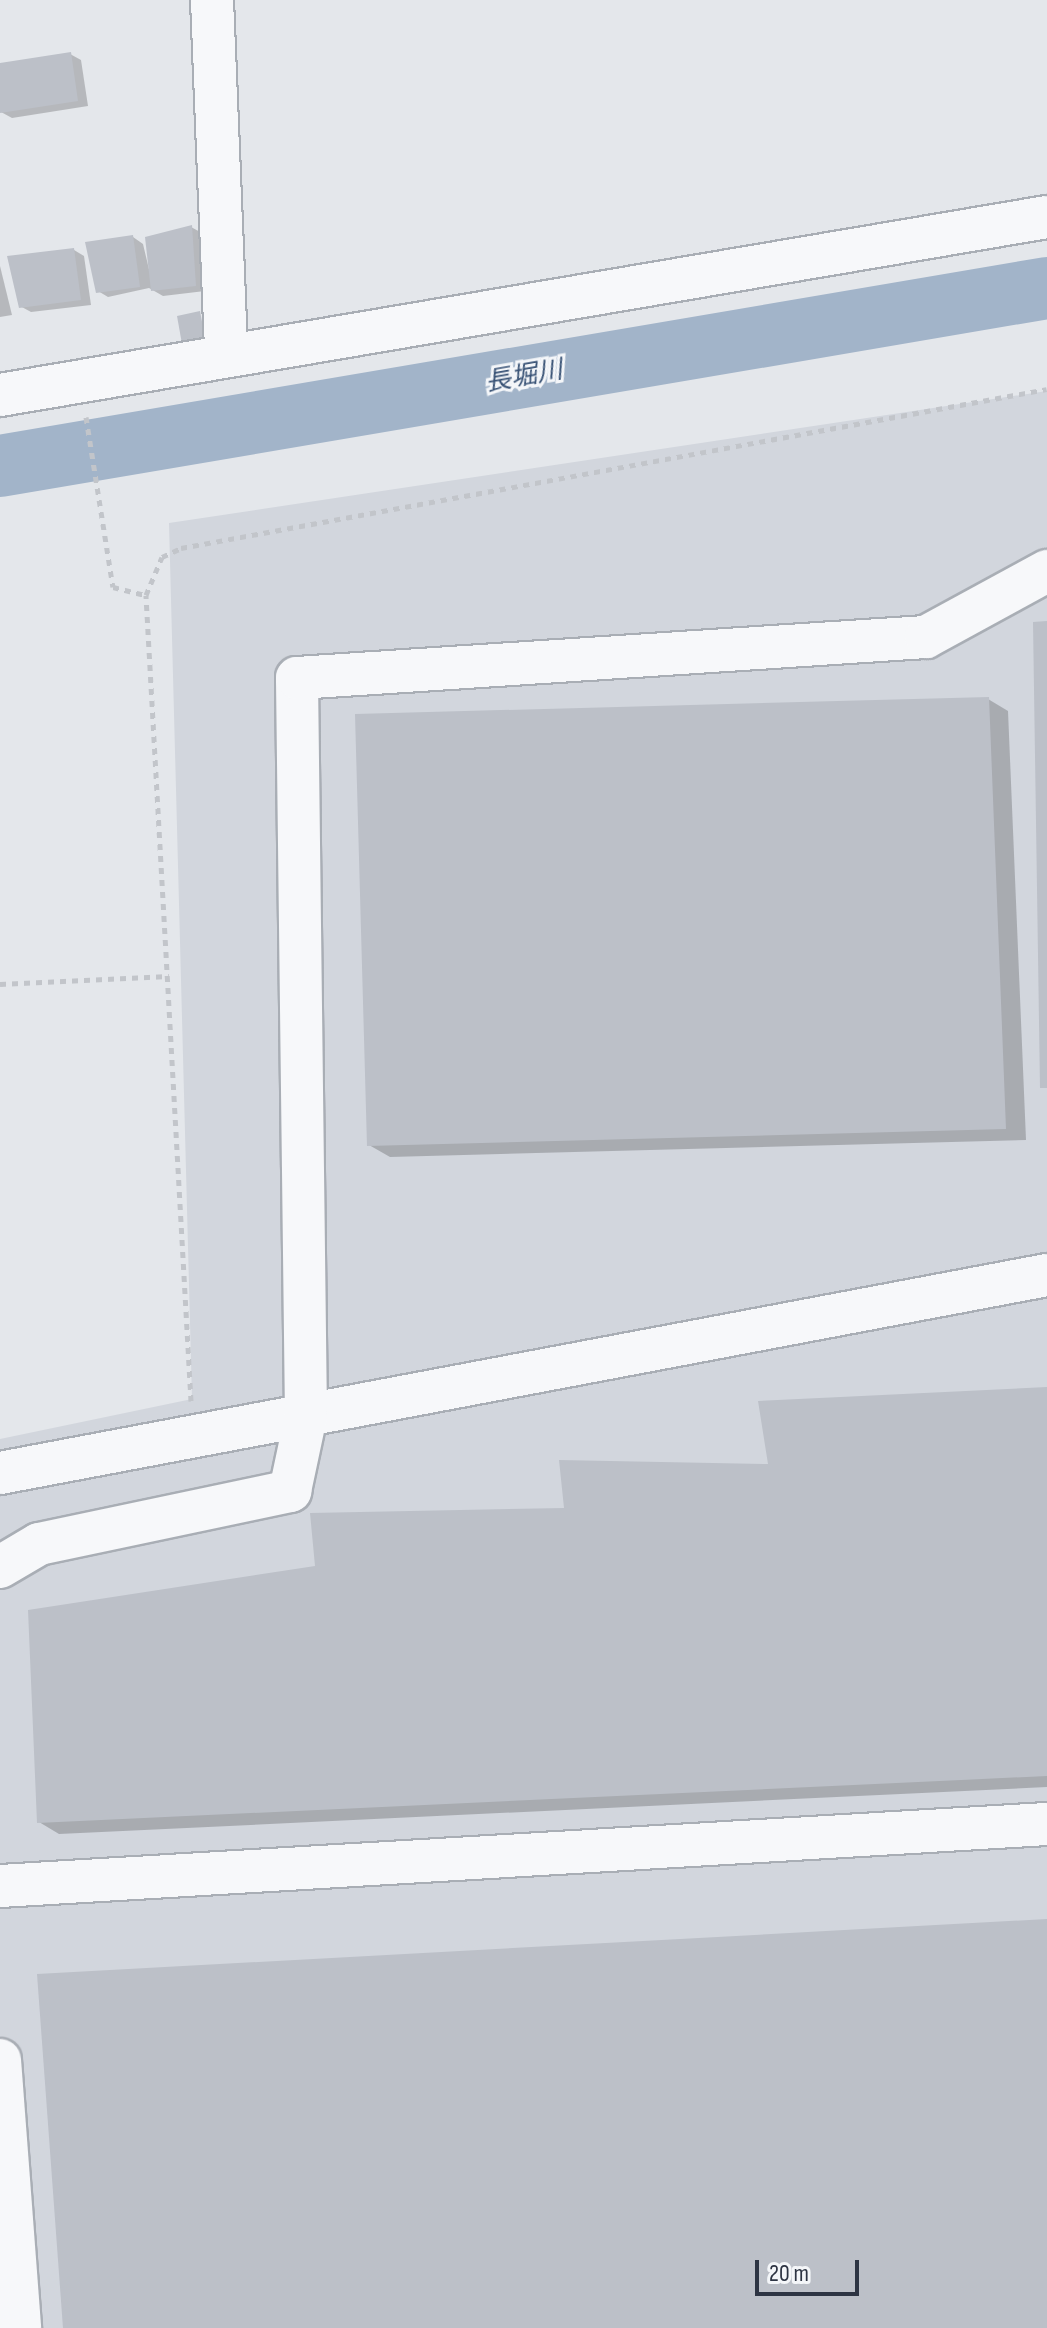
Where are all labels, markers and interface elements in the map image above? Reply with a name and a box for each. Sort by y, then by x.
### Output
water label: 長堀川 [483,355,565,399]
scale bar [759,2244,863,2294]
text: 20 m [769,2259,809,2288]

